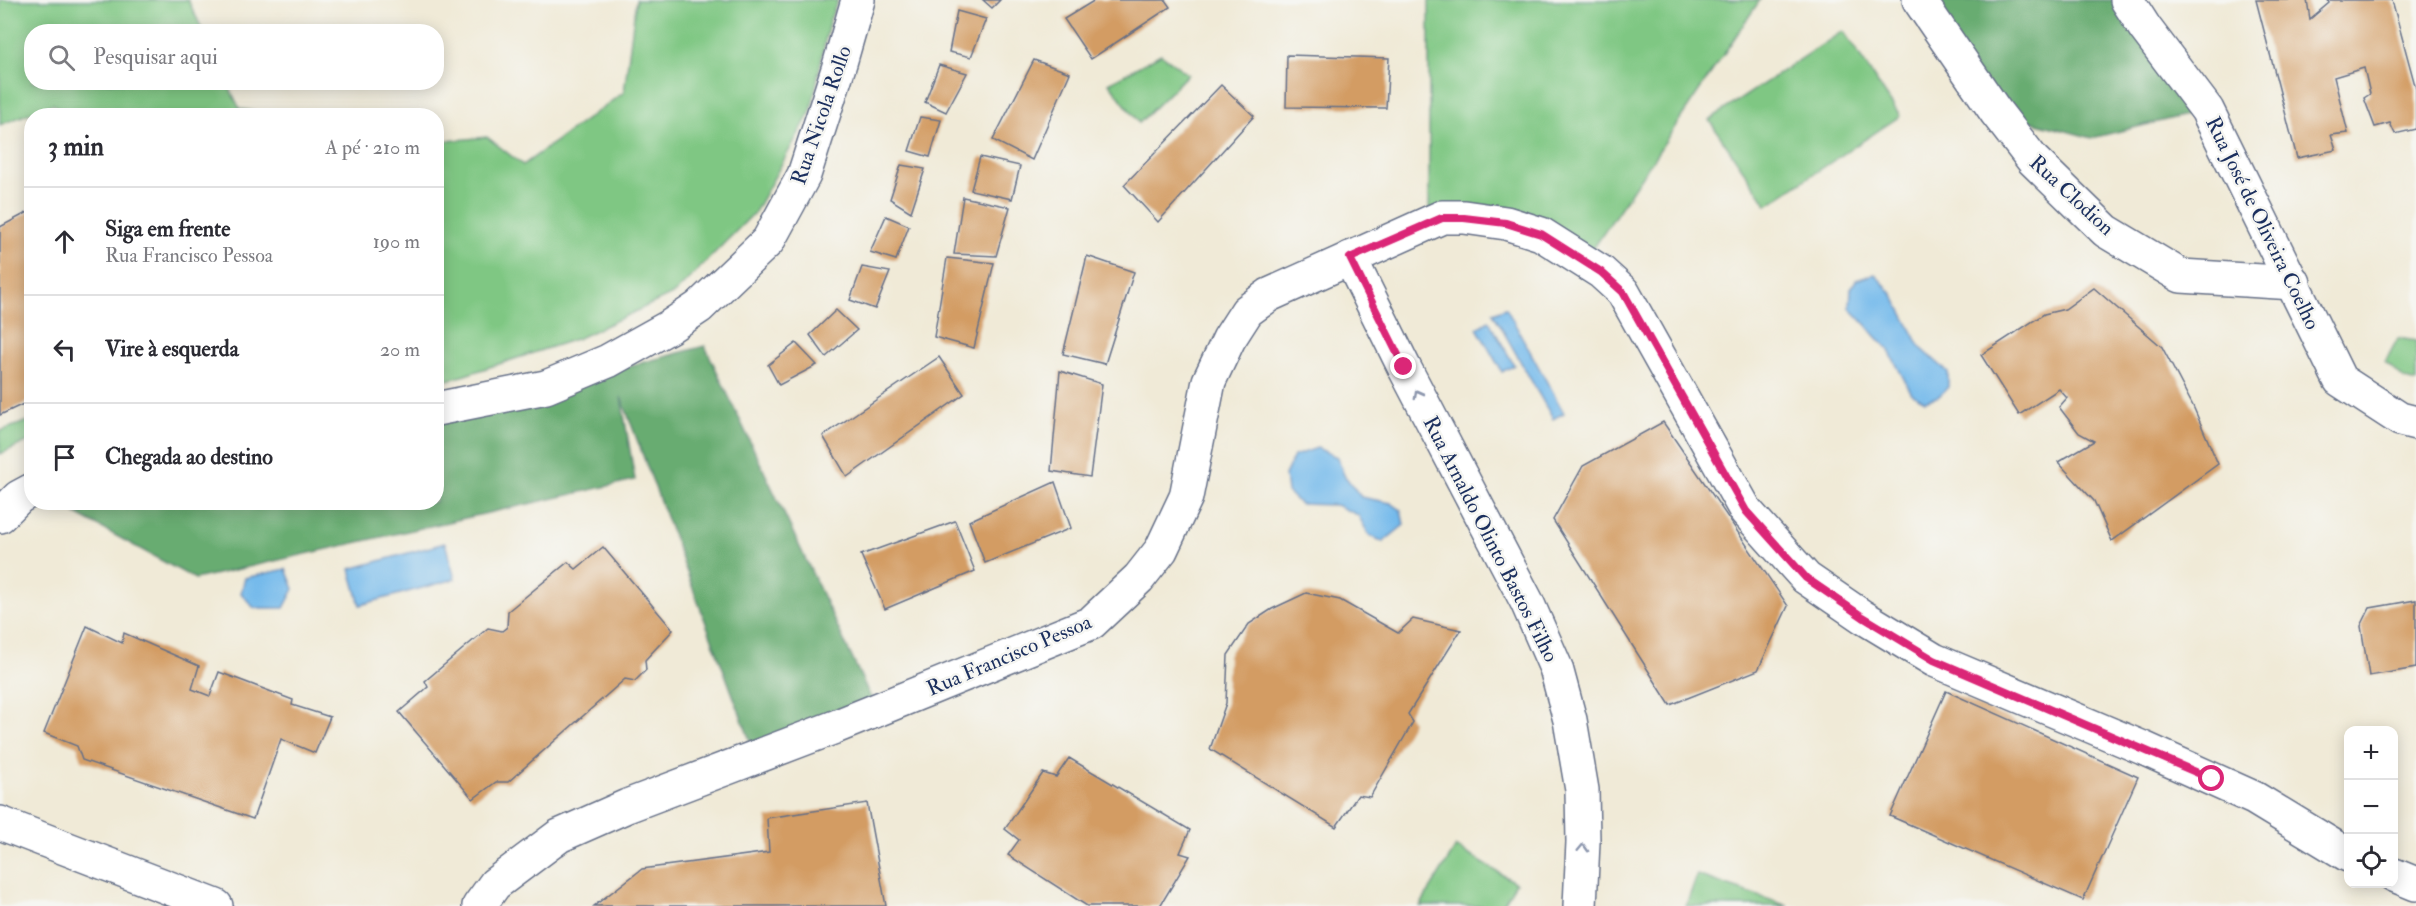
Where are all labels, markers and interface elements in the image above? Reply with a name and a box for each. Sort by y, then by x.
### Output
search box [24,24,444,90]
icon: search [45,41,78,74]
street label: Rua Nicola Rollo [785,42,858,188]
text: Pesquisar aqui [93,43,218,71]
street label: Rua José de Oliveira Coelho [2199,112,2326,334]
text: 3 min [48,131,104,163]
text: A pé · 210 m [325,135,420,160]
street label: Rua Clodion [2024,149,2120,242]
text: Siga em frente [105,215,230,243]
icon: ahead [48,225,81,258]
text: 190 m [373,229,420,254]
text: Rua Francisco Pessoa [105,243,273,268]
icon: left [48,333,81,366]
text: Vire à esquerda [105,335,239,363]
text: 20 m [380,337,420,362]
route end [1390,353,1416,379]
one-way arrow [1414,390,1425,401]
street label: Rua Arnaldo Olinto Bastos Filho [1417,412,1564,667]
icon: arrive [48,441,81,474]
text: Chegada ao destino [105,443,273,471]
street label: Rua Francisco Pessoa [923,608,1096,702]
map controls [2344,726,2398,888]
button: + [2344,726,2398,780]
route start [2198,765,2224,791]
button: − [2344,780,2398,834]
button: locate [2344,834,2398,888]
one-way arrow [1577,843,1589,852]

